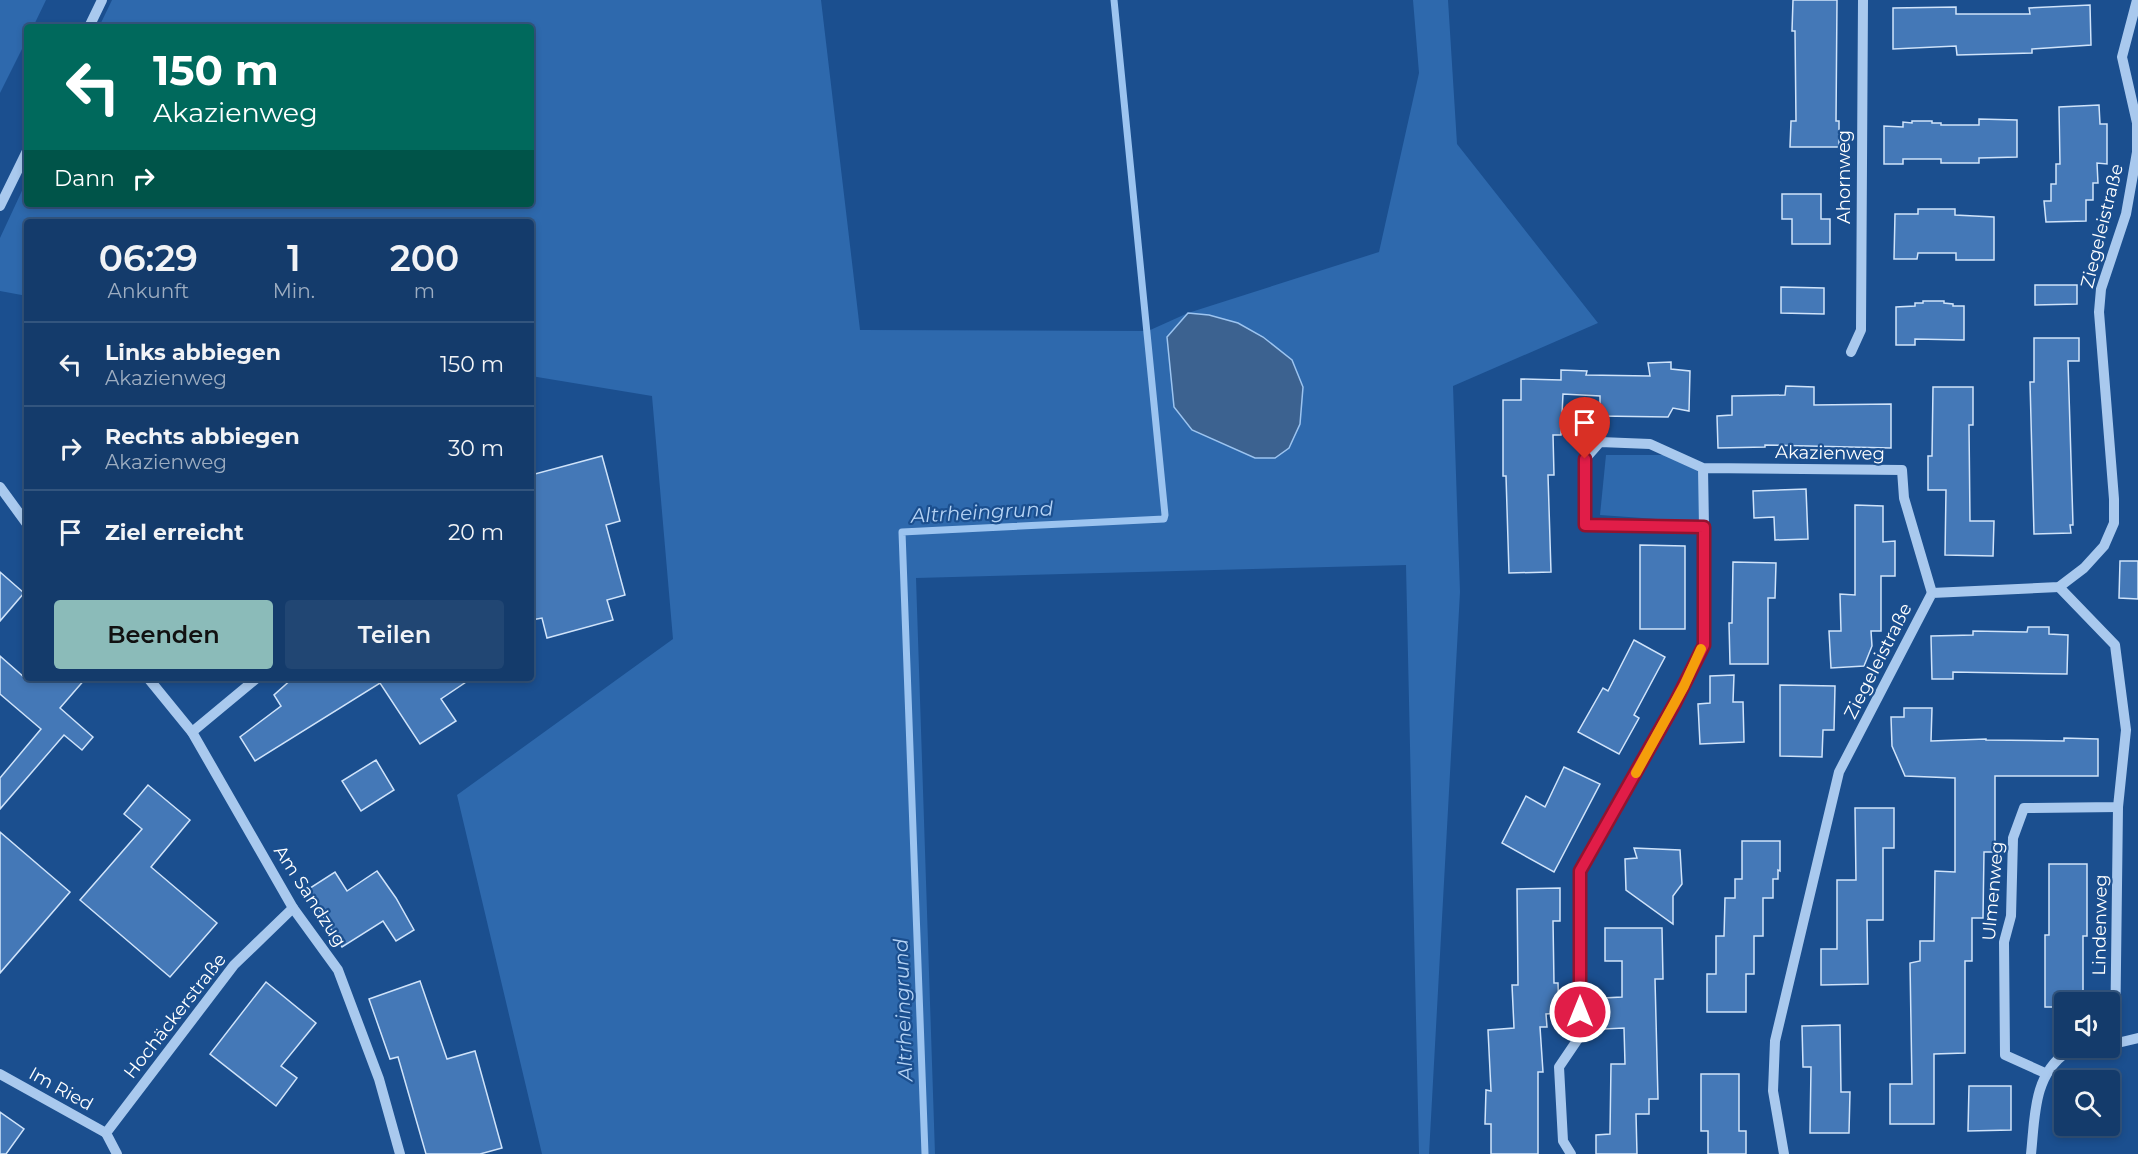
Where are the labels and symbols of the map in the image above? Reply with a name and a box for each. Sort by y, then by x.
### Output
street label: Ahornweg [1833,130,1855,224]
street label: Ziegeleistraße [2076,161,2128,290]
pin [1559,397,1610,459]
street label: Akazienweg [1775,441,1885,465]
water label: Altrheingrund [909,496,1054,528]
street label: Ziegeleistraße [1839,599,1917,723]
street label: Ulmenweg [1978,840,2008,942]
street label: Am Sandzug [269,841,351,951]
street label: Lindenweg [2088,874,2112,976]
water label: Altrheingrund [889,938,918,1083]
street label: Hochäckerstraße [119,949,231,1083]
position arrow [1548,980,1612,1044]
street label: Im Ried [25,1062,97,1116]

